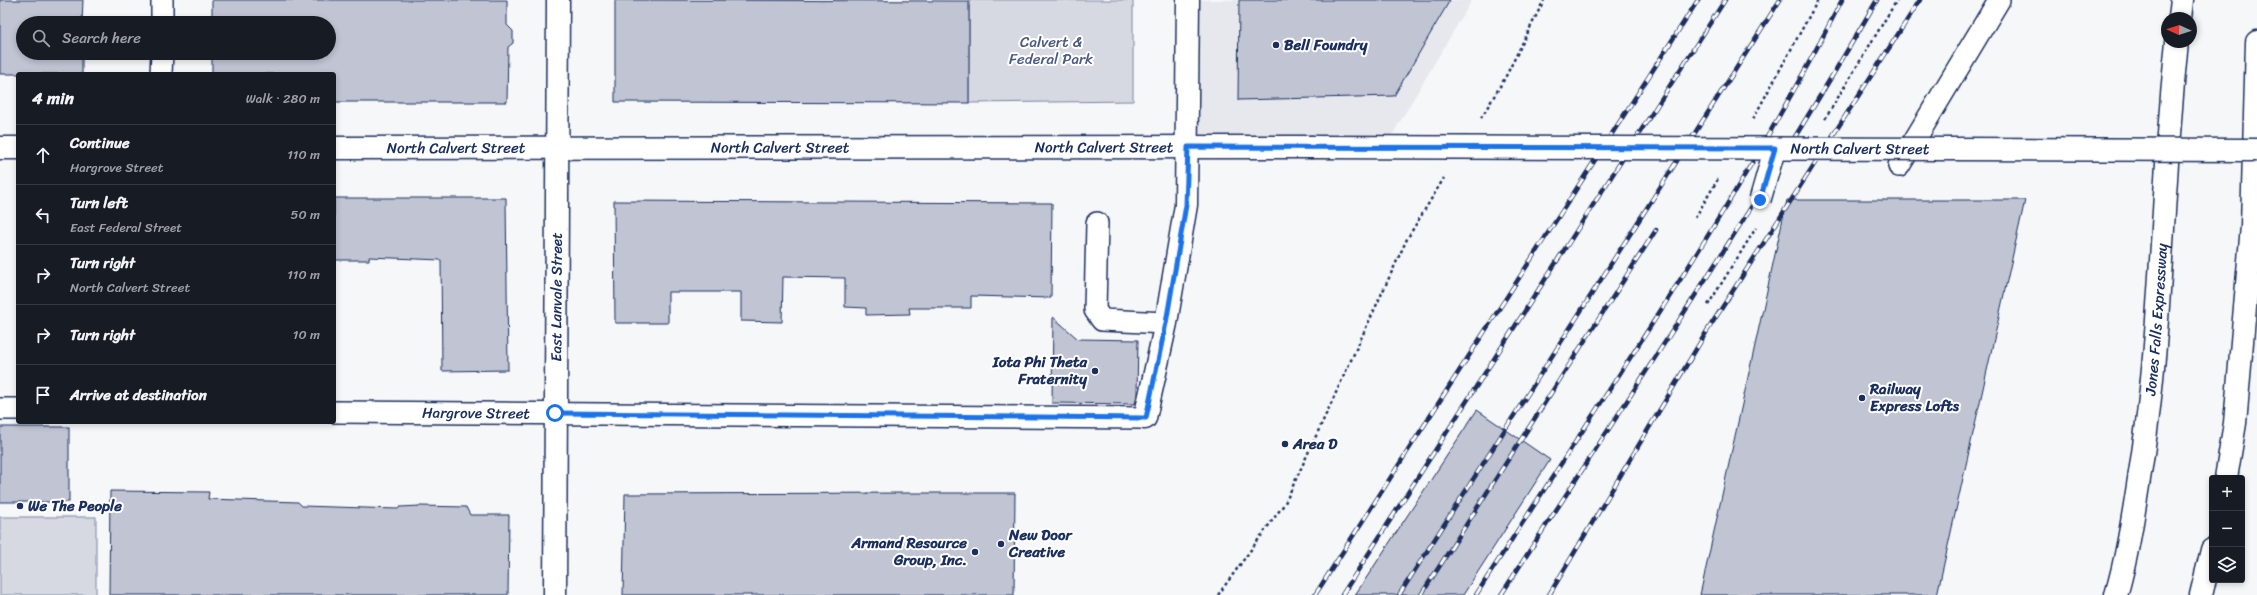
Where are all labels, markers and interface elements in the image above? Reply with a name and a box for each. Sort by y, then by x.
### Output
north arrow [2161,12,2197,48]
search box [16,16,336,60]
text: Search here [62,25,141,51]
icon: search [30,27,52,49]
park label: Calvert & Federal Park [1009,29,1093,72]
place label: Bell Foundry [1284,32,1368,58]
marker: Bell Foundry [1271,40,1281,50]
text: 4 min [32,83,74,113]
text: Walk · 280 m [246,87,320,110]
text: Continue [70,130,130,156]
street label: North Calvert Street [711,134,850,161]
street label: North Calvert Street [1035,134,1174,160]
street label: North Calvert Street [387,135,526,161]
street label: North Calvert Street [1791,136,1930,162]
text: 110 m [287,143,320,166]
icon: ahead [32,144,54,166]
text: Hargrove Street [70,156,163,179]
text: Turn left [70,190,128,216]
route end [1751,191,1769,209]
text: 50 m [290,203,320,226]
icon: left [32,204,54,226]
text: East Federal Street [70,216,182,239]
street label: East Lanvale Street [543,232,570,362]
street label: Jones Falls Expressway [2137,242,2175,398]
text: Turn right [70,250,135,276]
text: 110 m [287,263,320,286]
icon: right [32,264,54,286]
text: North Calvert Street [70,276,190,299]
text: Turn right [70,322,135,348]
text: 10 m [293,323,320,346]
icon: right [32,324,54,346]
place label: Iota Phi Theta Fraternity [992,349,1087,392]
marker: Iota Phi Theta Fraternity [1090,366,1100,376]
place label: Railway Express Lofts [1869,376,1960,419]
text: Arrive at destination [70,382,207,408]
icon: arrive [32,384,54,406]
marker: Railway Express Lofts [1857,393,1867,403]
street label: Hargrove Street [422,400,530,426]
route start [546,404,564,422]
place label: Area D [1292,431,1338,457]
marker: Area D [1280,439,1290,449]
map controls [2209,475,2245,583]
button: + [2209,475,2245,511]
place label: We The People [28,493,122,519]
marker: We The People [15,501,25,511]
button: − [2209,511,2245,547]
place label: New Door Creative [1008,522,1073,565]
place label: Armand Resource Group, Inc. [850,530,967,573]
marker: New Door Creative [996,539,1006,549]
marker: Armand Resource Group, Inc. [970,547,980,557]
button: layers [2209,547,2245,583]

